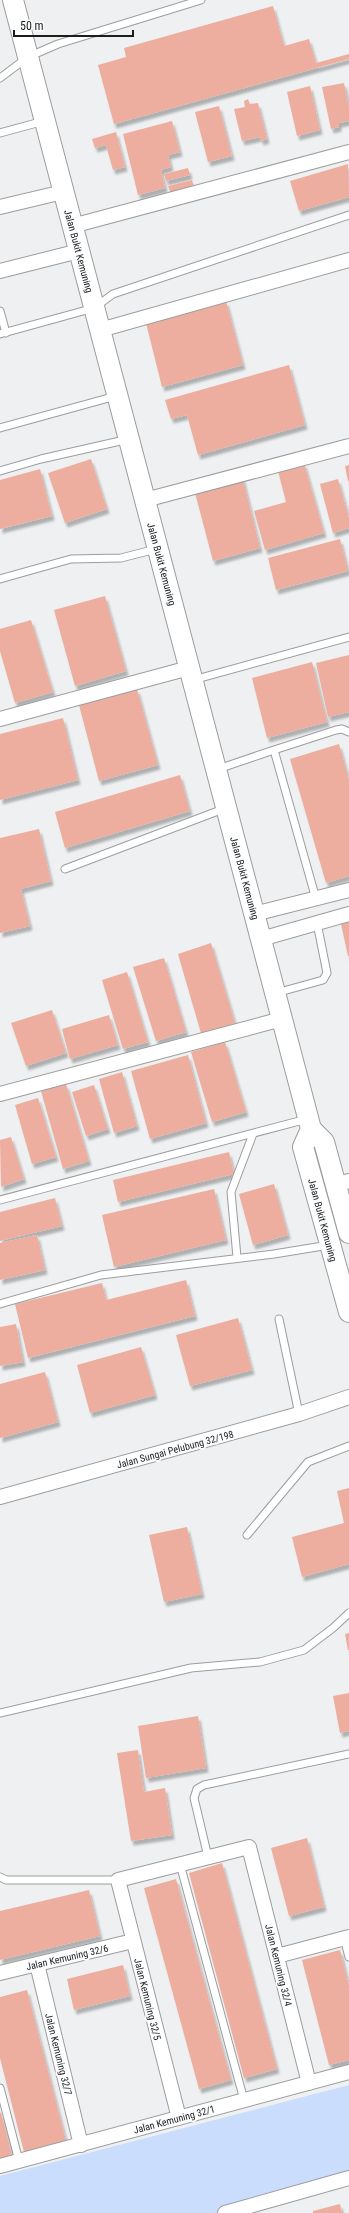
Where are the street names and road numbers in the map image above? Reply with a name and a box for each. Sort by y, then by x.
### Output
street label: Jalan Bukit Kemuning [62,208,95,294]
street label: Jalan Bukit Kemuning [145,521,178,607]
street label: Jalan Bukit Kemuning [228,835,261,921]
street label: Jalan Bukit Kemuning [306,1177,339,1263]
street label: Jalan Sungai Pelubung 32/198 [115,1429,235,1470]
street label: Jalan Kemuning 32/4 [263,1923,294,2007]
street label: Jalan Kemuning 32/6 [25,1943,109,1972]
street label: Jalan Kemuning 32/5 [132,1957,163,2041]
street label: Jalan Kemuning 32/7 [43,2012,74,2096]
street label: Jalan Kemuning 32/1 [132,2103,216,2136]

